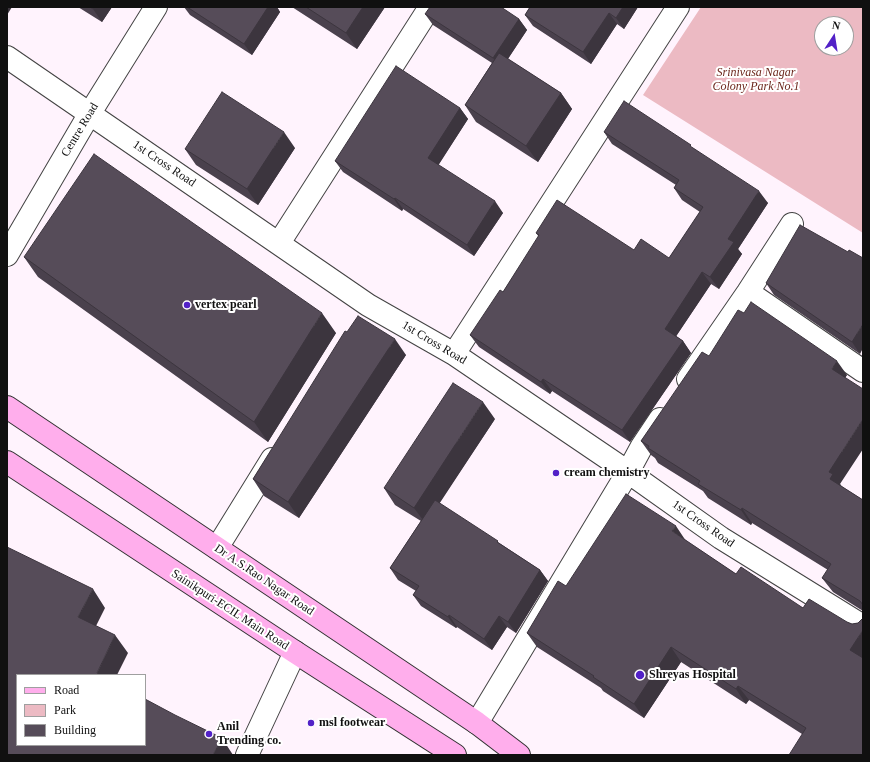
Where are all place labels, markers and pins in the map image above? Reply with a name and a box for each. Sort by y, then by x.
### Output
place label: vertex pearl [195,298,257,312]
marker: vertex pearl [182,300,192,310]
place label: cream chemistry [564,466,649,480]
marker: cream chemistry [551,468,561,478]
place label: Shreyas Hospital [649,668,736,682]
marker: Shreyas Hospital [634,669,646,681]
place label: msl footwear [319,716,385,730]
marker: msl footwear [306,718,316,728]
place label: Anil Trending co. [217,720,281,748]
marker: Anil Trending co. [204,729,214,739]

